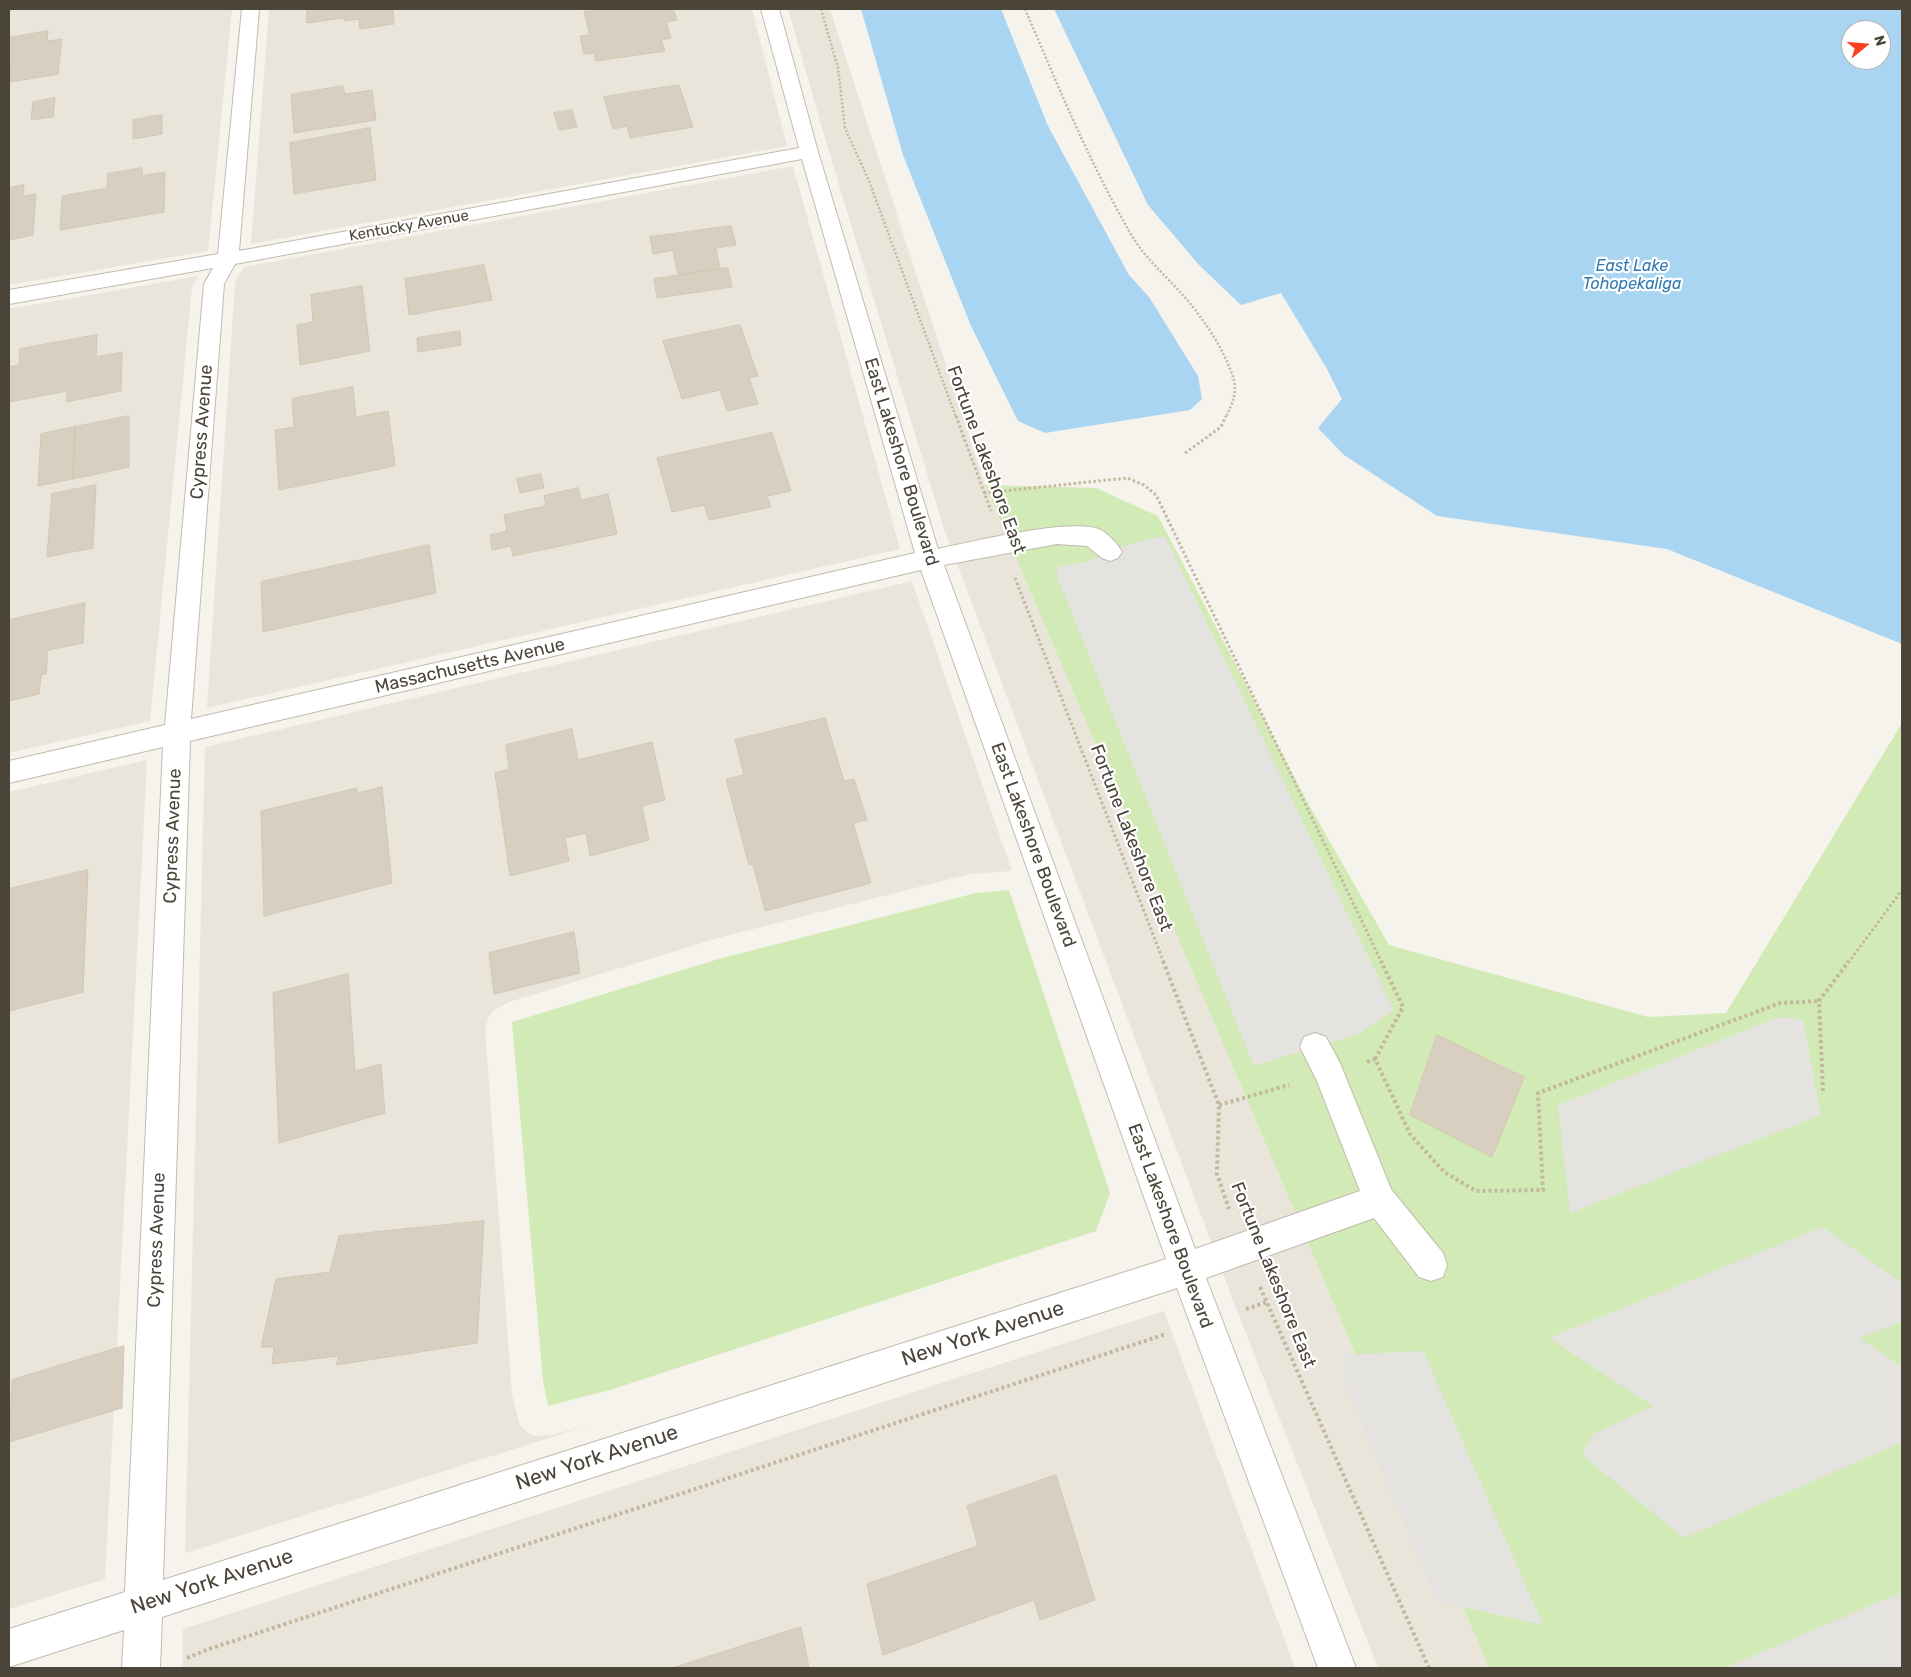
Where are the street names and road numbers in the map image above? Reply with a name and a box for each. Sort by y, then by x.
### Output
street label: Kentucky Avenue [348,207,470,245]
street label: East Lakeshore Boulevard [859,355,943,569]
street label: Fortune Lakeshore East [942,363,1030,557]
street label: Cypress Avenue [187,364,217,500]
street label: Massachusetts Avenue [373,634,567,698]
street label: East Lakeshore Boulevard [986,740,1080,950]
street label: Fortune Lakeshore East [1085,742,1177,934]
street label: Cypress Avenue [160,768,186,904]
street label: East Lakeshore Boulevard [1123,1121,1217,1331]
street label: Cypress Avenue [144,1172,170,1308]
street label: Fortune Lakeshore East [1226,1179,1320,1371]
street label: New York Avenue [899,1296,1067,1372]
street label: New York Avenue [513,1420,681,1496]
street label: New York Avenue [128,1544,296,1620]

